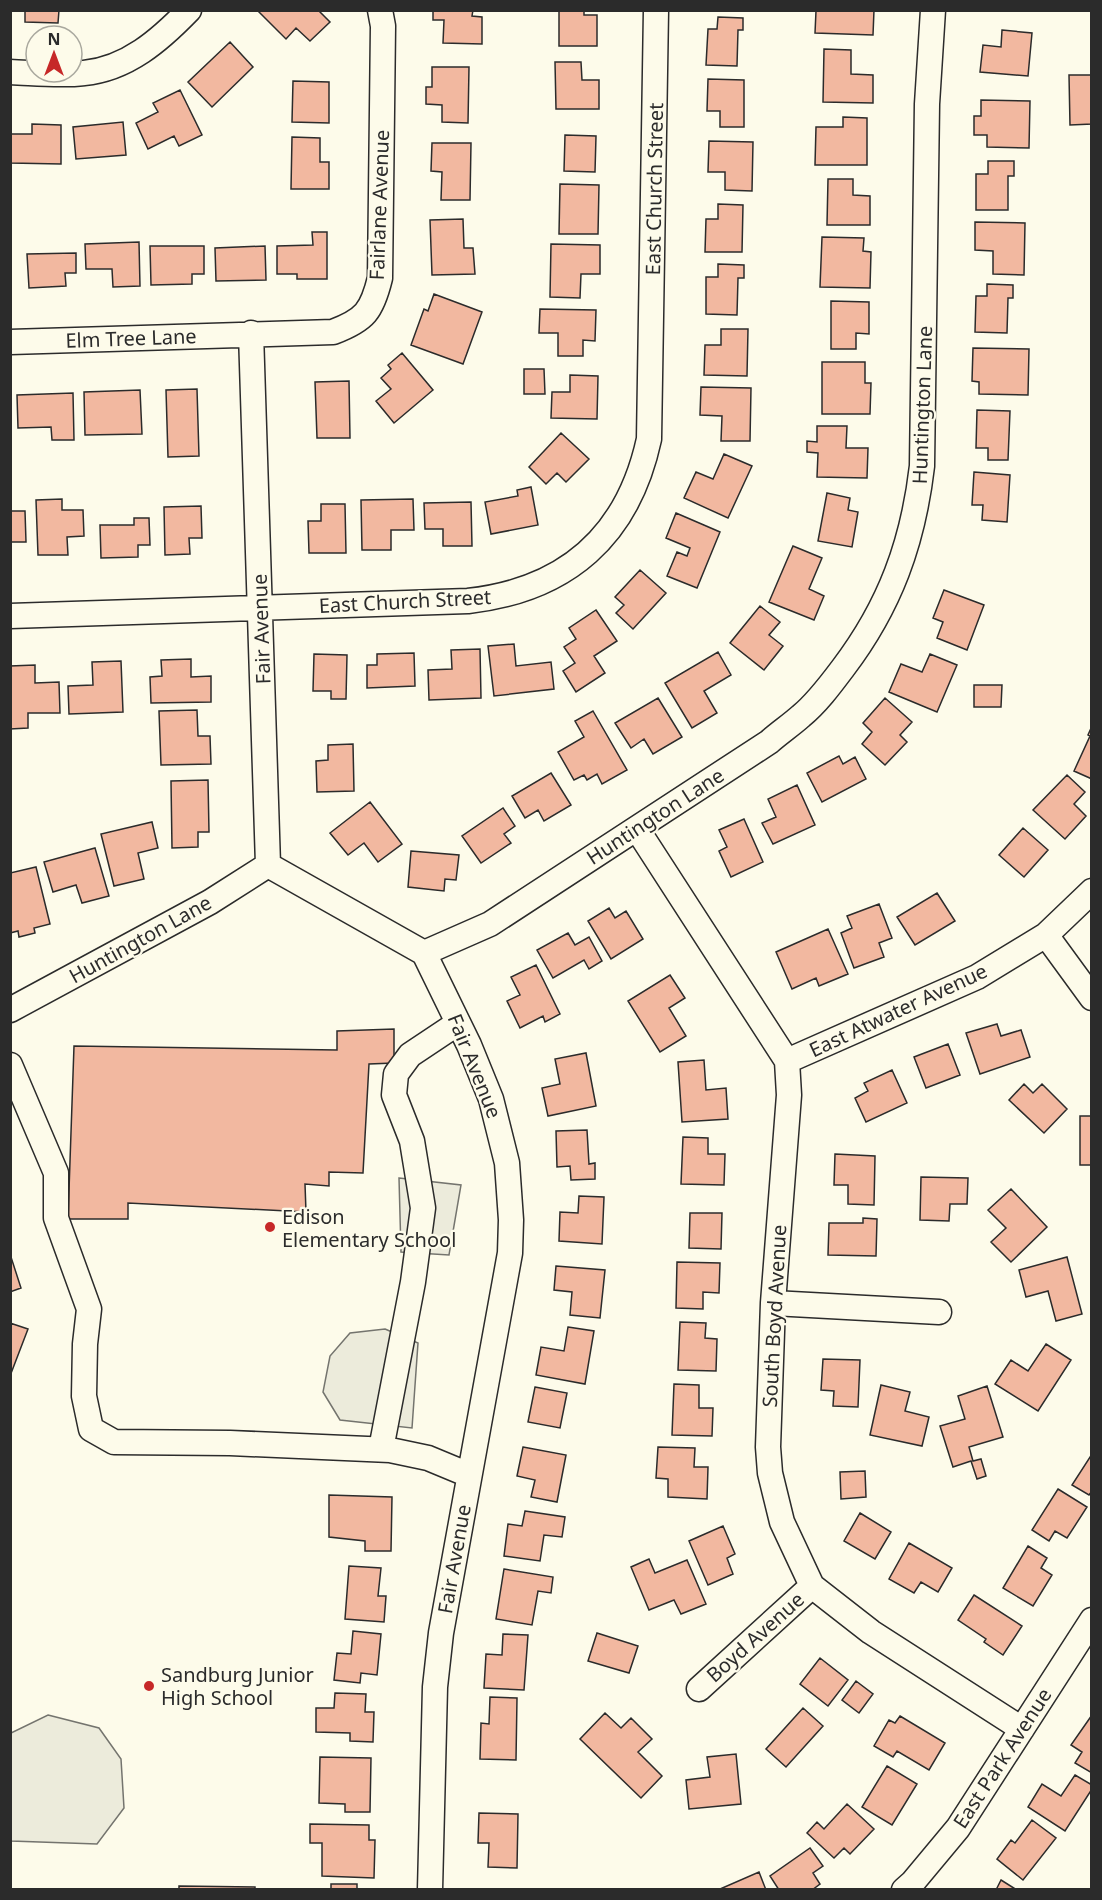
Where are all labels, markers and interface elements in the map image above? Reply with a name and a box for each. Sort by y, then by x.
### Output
north arrow [24,24,84,84]
text: N [47,28,61,50]
street label: East Church Street [639,102,669,276]
street label: Fairlane Avenue [363,129,395,281]
street label: Elm Tree Lane [65,322,197,354]
street label: Huntington Lane [906,325,938,485]
street label: Fair Avenue [246,573,276,685]
street label: East Church Street [318,583,492,619]
street label: Huntington Lane [581,761,729,871]
street label: Huntington Lane [64,889,216,989]
street label: East Atwater Avenue [805,957,991,1063]
street label: Fair Avenue [442,1010,508,1122]
place label: Edison Elementary School [282,1203,456,1253]
marker: Edison Elementary School [263,1220,277,1234]
street label: South Boyd Avenue [756,1224,792,1408]
street label: Fair Avenue [431,1502,477,1616]
street label: Boyd Avenue [700,1586,810,1688]
place label: Sandburg Junior High School [161,1661,314,1711]
marker: Sandburg Junior High School [142,1679,156,1693]
street label: East Park Avenue [947,1683,1057,1833]

